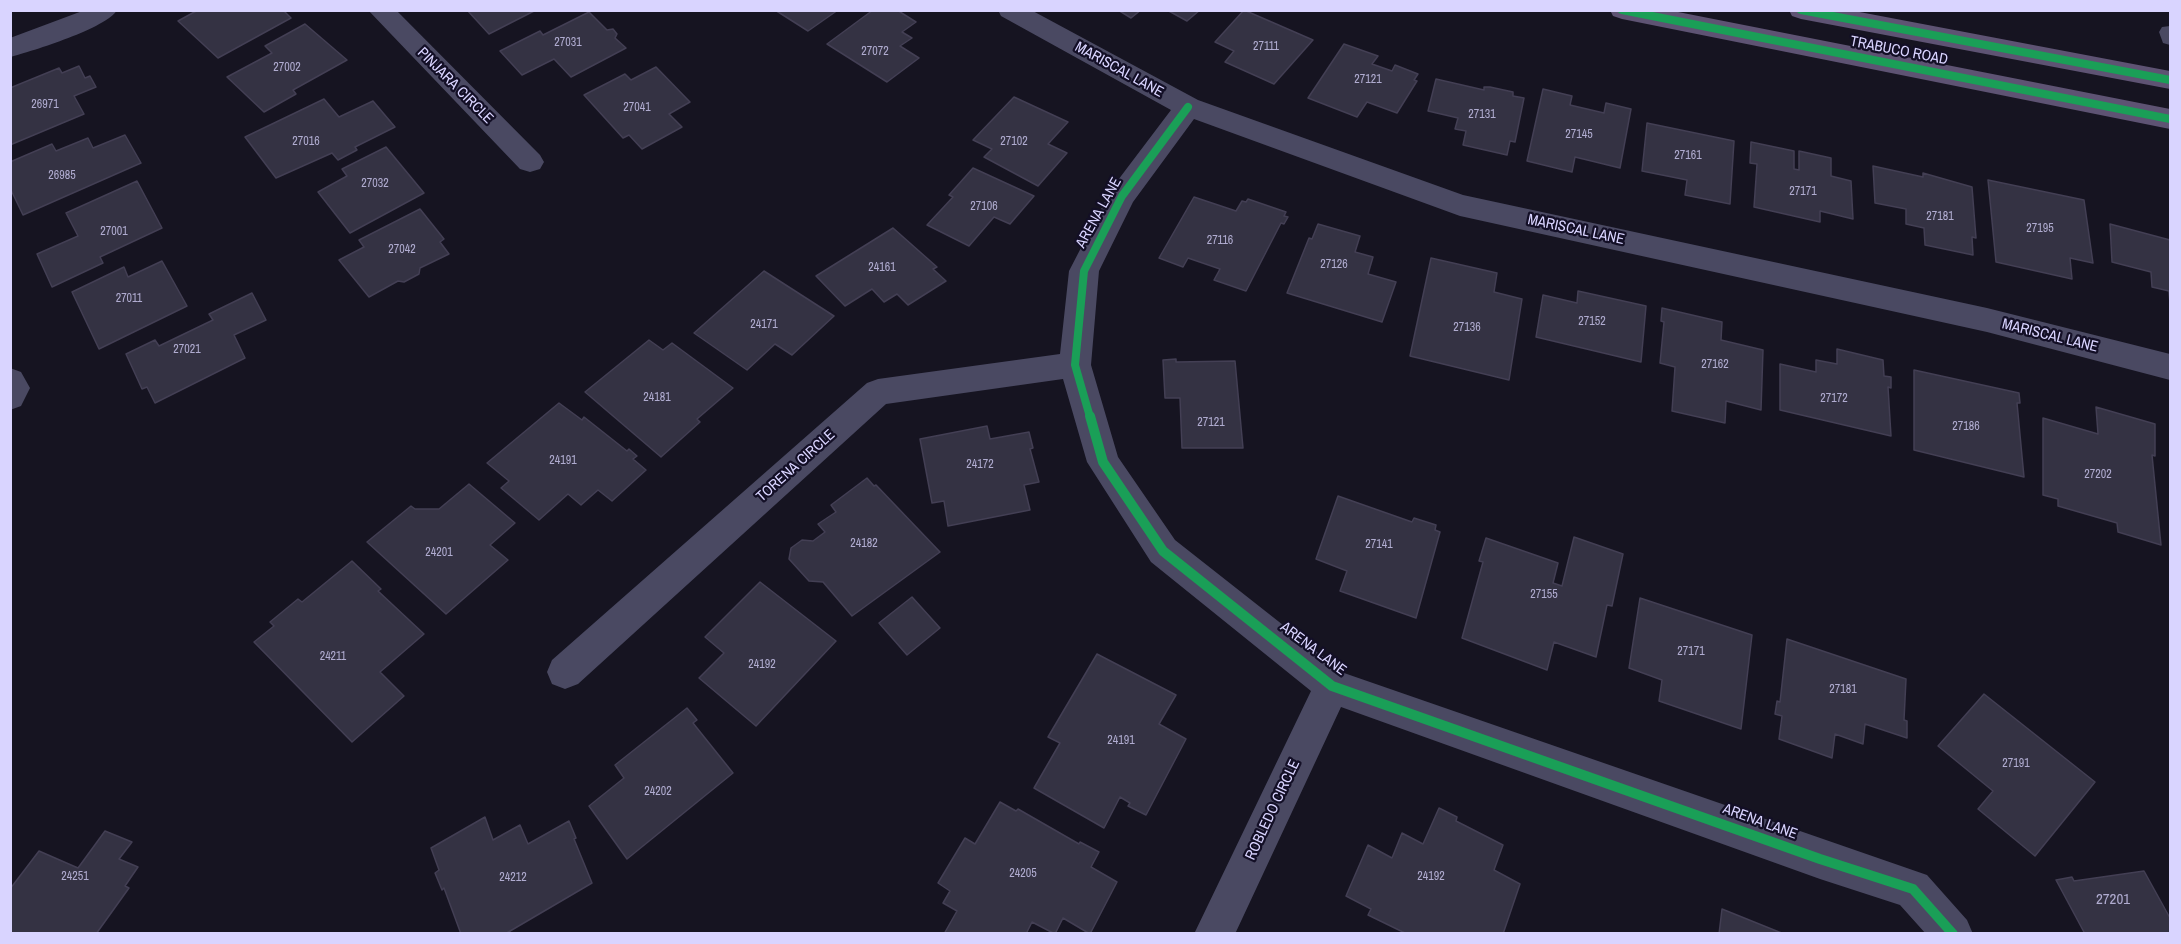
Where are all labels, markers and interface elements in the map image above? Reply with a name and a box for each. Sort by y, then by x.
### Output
street label: TRABUCO ROAD [1849,33,1949,69]
house number: 27031 [554,36,582,50]
street label: MARISCAL LANE [1072,38,1166,102]
house number: 27111 [1253,40,1279,54]
street label: PINJARA CIRCLE [413,44,497,128]
house number: 27072 [861,45,889,59]
house number: 27002 [273,61,301,75]
house number: 27121 [1354,73,1382,87]
house number: 26971 [31,98,59,112]
house number: 27041 [623,101,651,115]
house number: 27131 [1468,108,1496,122]
house number: 27145 [1565,128,1593,142]
house number: 27016 [292,135,320,149]
house number: 27102 [1000,135,1028,149]
house number: 27161 [1674,149,1702,163]
house number: 26985 [48,169,76,183]
street label: ARENA LANE [1072,175,1126,251]
house number: 27032 [361,177,389,191]
house number: 27171 [1789,185,1817,199]
house number: 27106 [970,200,998,214]
house number: 27181 [1926,210,1954,224]
street label: MARISCAL LANE [1526,211,1626,249]
house number: 27195 [2026,222,2054,236]
house number: 27001 [100,225,128,239]
house number: 27116 [1207,234,1233,248]
house number: 27042 [388,243,416,257]
house number: 27126 [1320,258,1348,272]
house number: 24161 [868,261,896,275]
house number: 27011 [116,292,142,306]
house number: 27152 [1578,315,1606,329]
street label: MARISCAL LANE [2000,315,2100,357]
house number: 24171 [750,318,778,332]
house number: 27136 [1453,321,1481,335]
house number: 27021 [173,343,201,357]
house number: 27162 [1701,358,1729,372]
house number: 24181 [643,391,671,405]
house number: 27172 [1820,392,1848,406]
house number: 27121 [1197,416,1225,430]
house number: 27186 [1952,420,1980,434]
street label: TORENA CIRCLE [753,426,839,506]
house number: 24191 [549,454,577,468]
house number: 24172 [966,458,994,472]
house number: 27202 [2084,468,2112,482]
house number: 24182 [850,537,878,551]
house number: 27141 [1365,538,1393,552]
house number: 24201 [425,546,453,560]
house number: 27155 [1530,588,1558,602]
street label: ARENA LANE [1276,618,1350,680]
house number: 27171 [1677,645,1705,659]
house number: 24211 [320,650,346,664]
house number: 24192 [748,658,776,672]
house number: 27181 [1829,683,1857,697]
house number: 24191 [1107,734,1135,748]
street label: ROBLEDO CIRCLE [1242,757,1304,863]
house number: 27191 [2002,757,2030,771]
house number: 24202 [644,785,672,799]
street label: ARENA LANE [1720,800,1800,844]
house number: 24205 [1009,867,1037,881]
house number: 24251 [61,870,89,884]
house number: 24192 [1417,870,1445,884]
house number: 24212 [499,871,527,885]
house number: 27201 [2096,891,2130,909]

